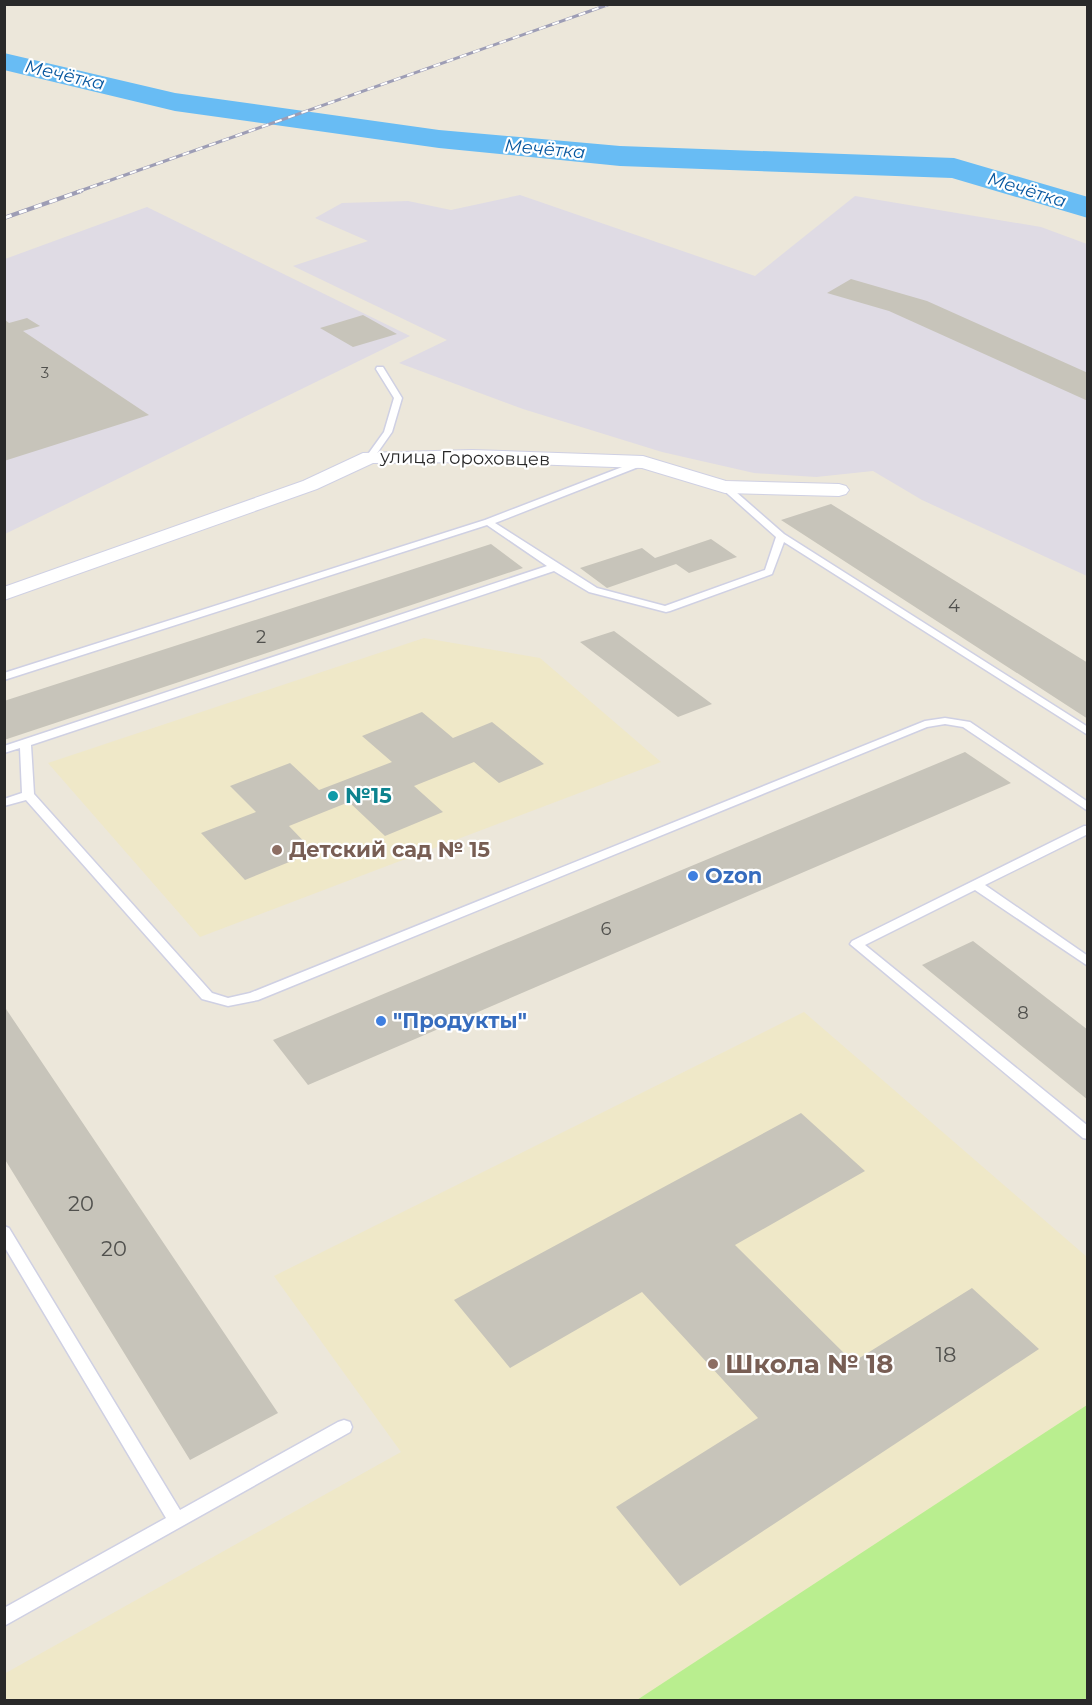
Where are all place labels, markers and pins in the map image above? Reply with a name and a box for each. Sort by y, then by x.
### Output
place label: №15 [345,783,392,808]
marker: №15 [326,789,340,803]
place label: Детский сад № 15 [289,837,490,862]
marker: Детский сад № 15 [270,843,284,857]
place label: Ozon [705,863,762,888]
marker: Ozon [686,869,700,883]
place label: "Продукты" [393,1008,527,1033]
marker: "Продукты" [374,1014,388,1028]
place label: Школа № 18 [725,1348,893,1380]
marker: Школа № 18 [706,1357,720,1371]

